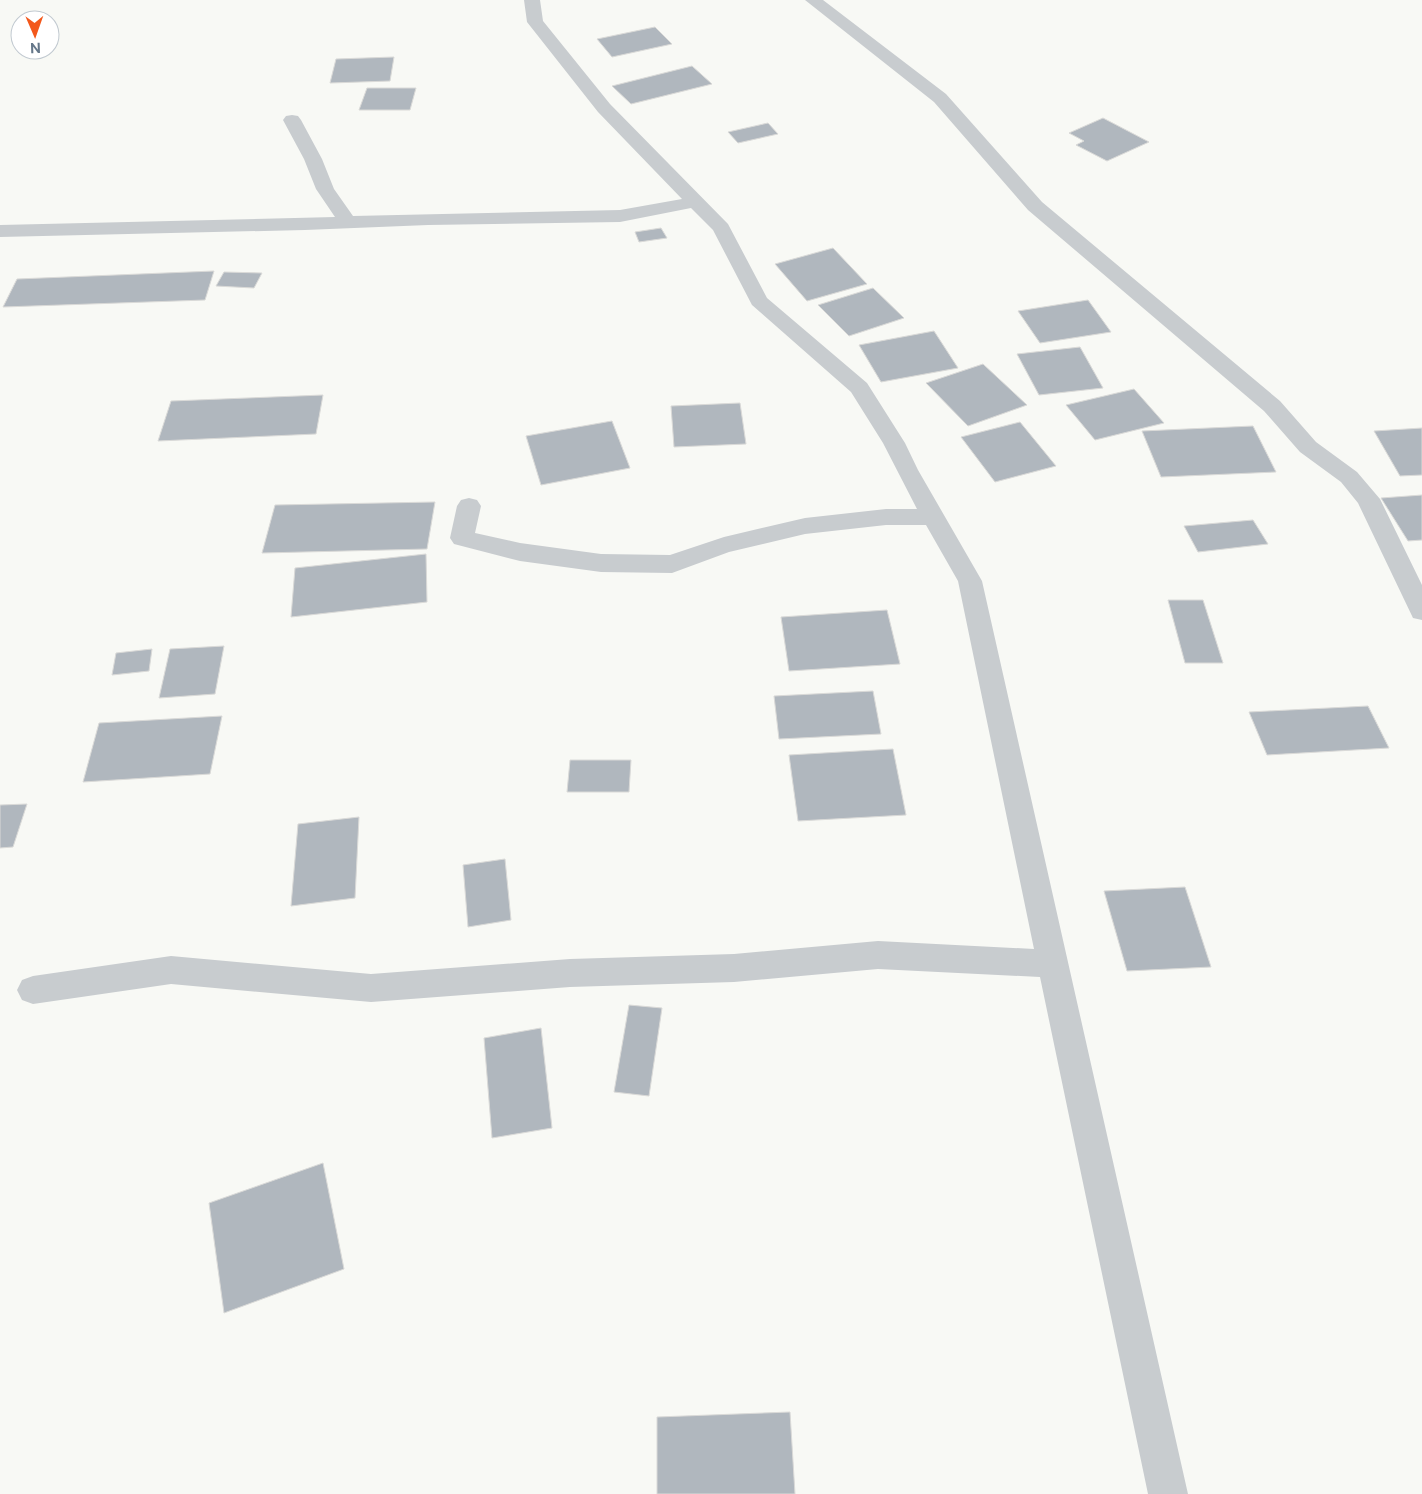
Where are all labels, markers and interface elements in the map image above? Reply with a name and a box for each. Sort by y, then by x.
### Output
north arrow [10,10,60,60]
text: N [30,40,41,56]

